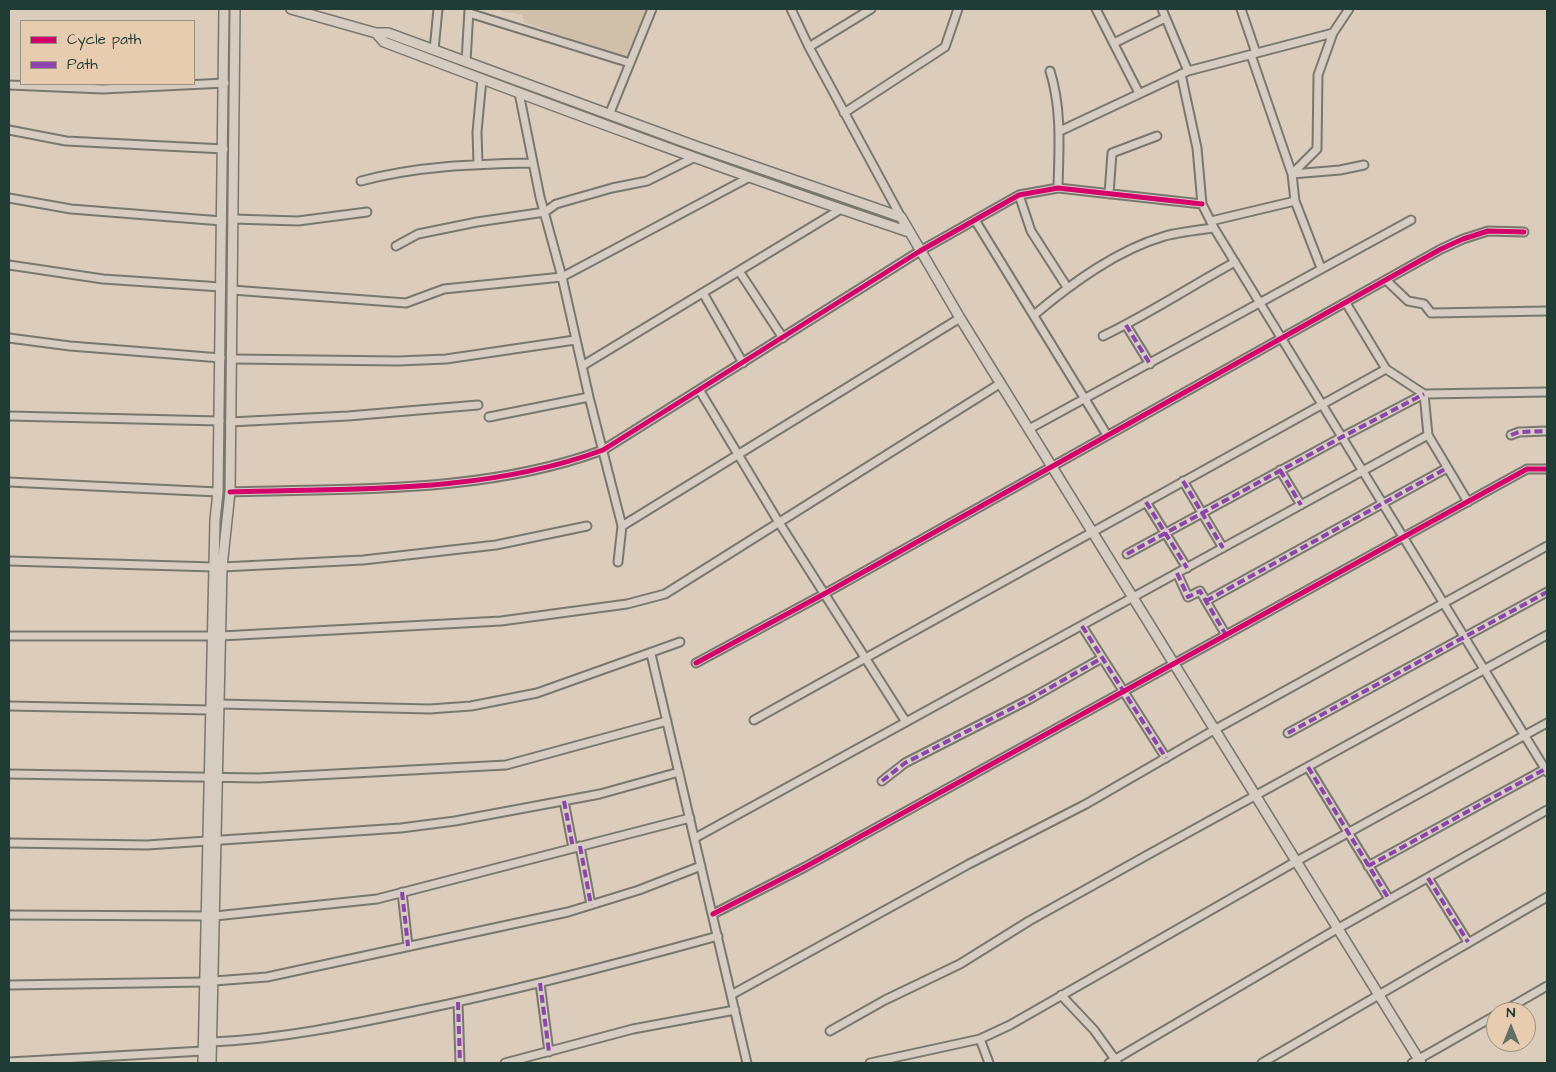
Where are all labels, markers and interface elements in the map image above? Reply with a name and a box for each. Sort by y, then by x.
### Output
legend [20,20,195,85]
text: Cycle path [67,29,141,50]
text: Path [67,54,98,75]
north arrow [1486,1002,1536,1052]
text: N [1507,1003,1515,1023]

